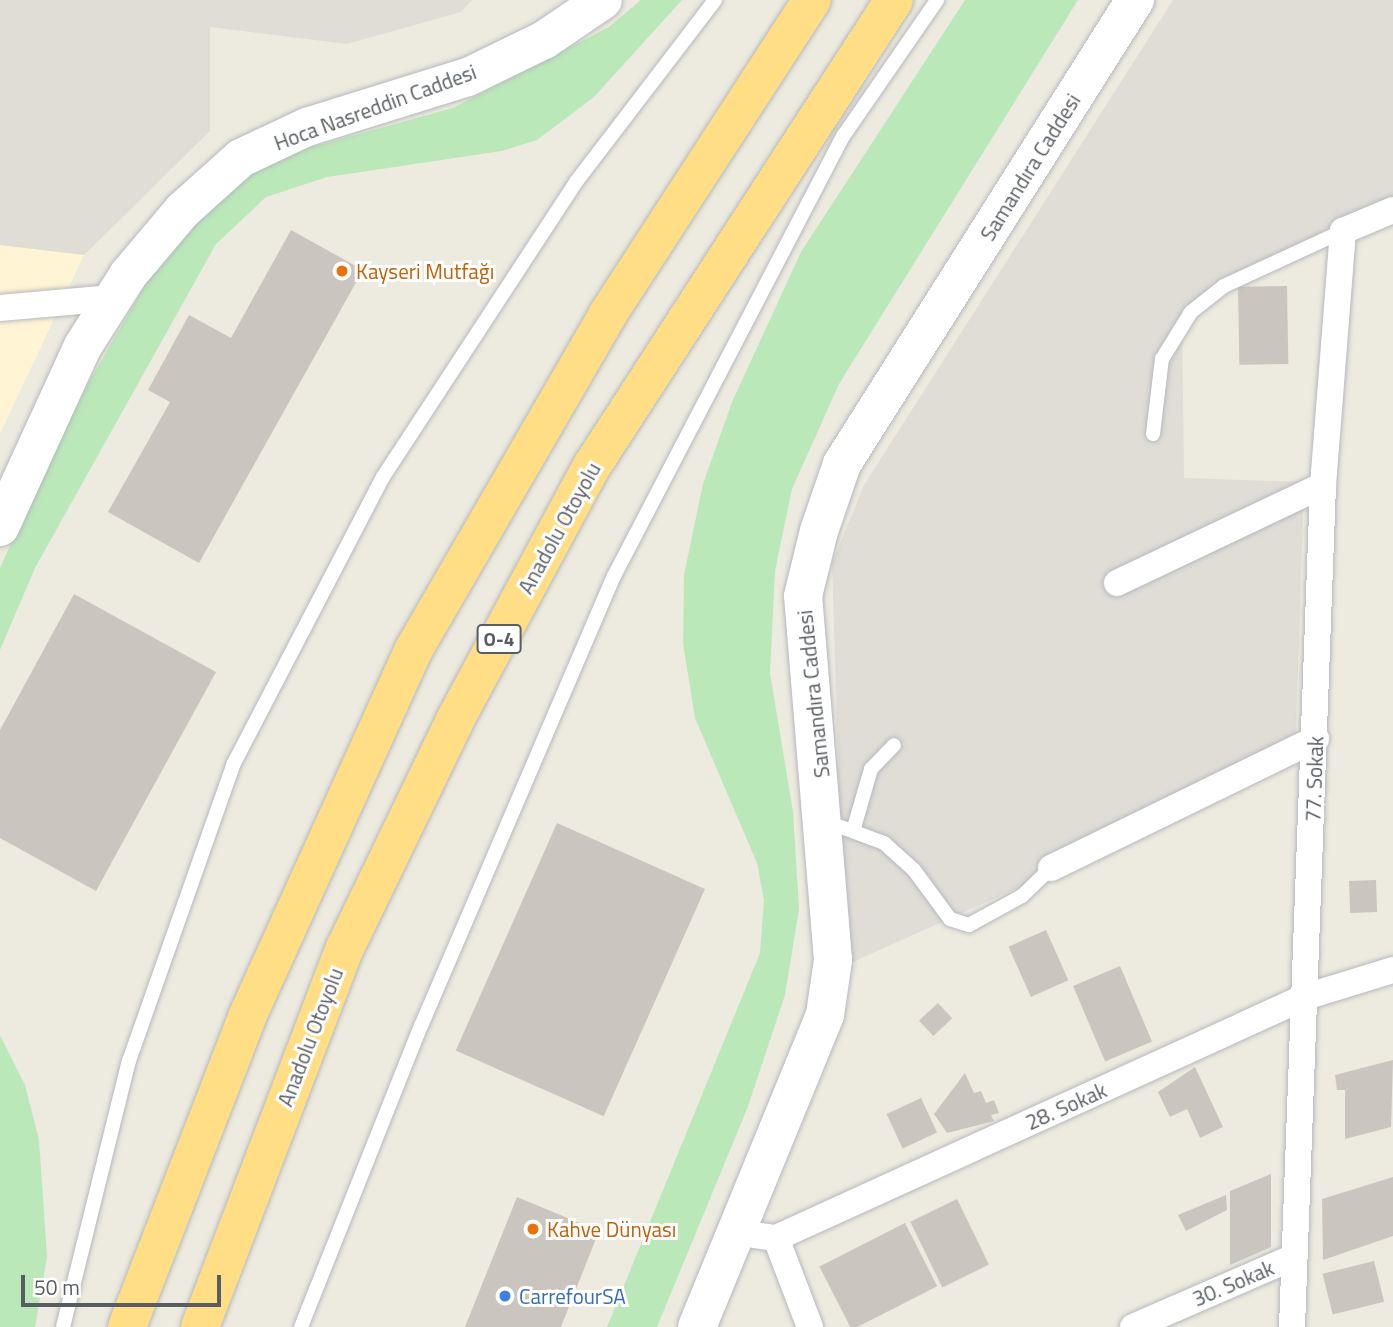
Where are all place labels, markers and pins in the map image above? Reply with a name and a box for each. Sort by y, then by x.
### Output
place label: Kayseri Mutfağı [356,258,494,284]
marker: Kayseri Mutfağı [334,263,350,279]
place label: Kahve Dünyası [547,1216,676,1242]
marker: Kahve Dünyası [525,1221,541,1237]
place label: CarrefourSA [519,1283,626,1309]
marker: CarrefourSA [497,1288,513,1304]

